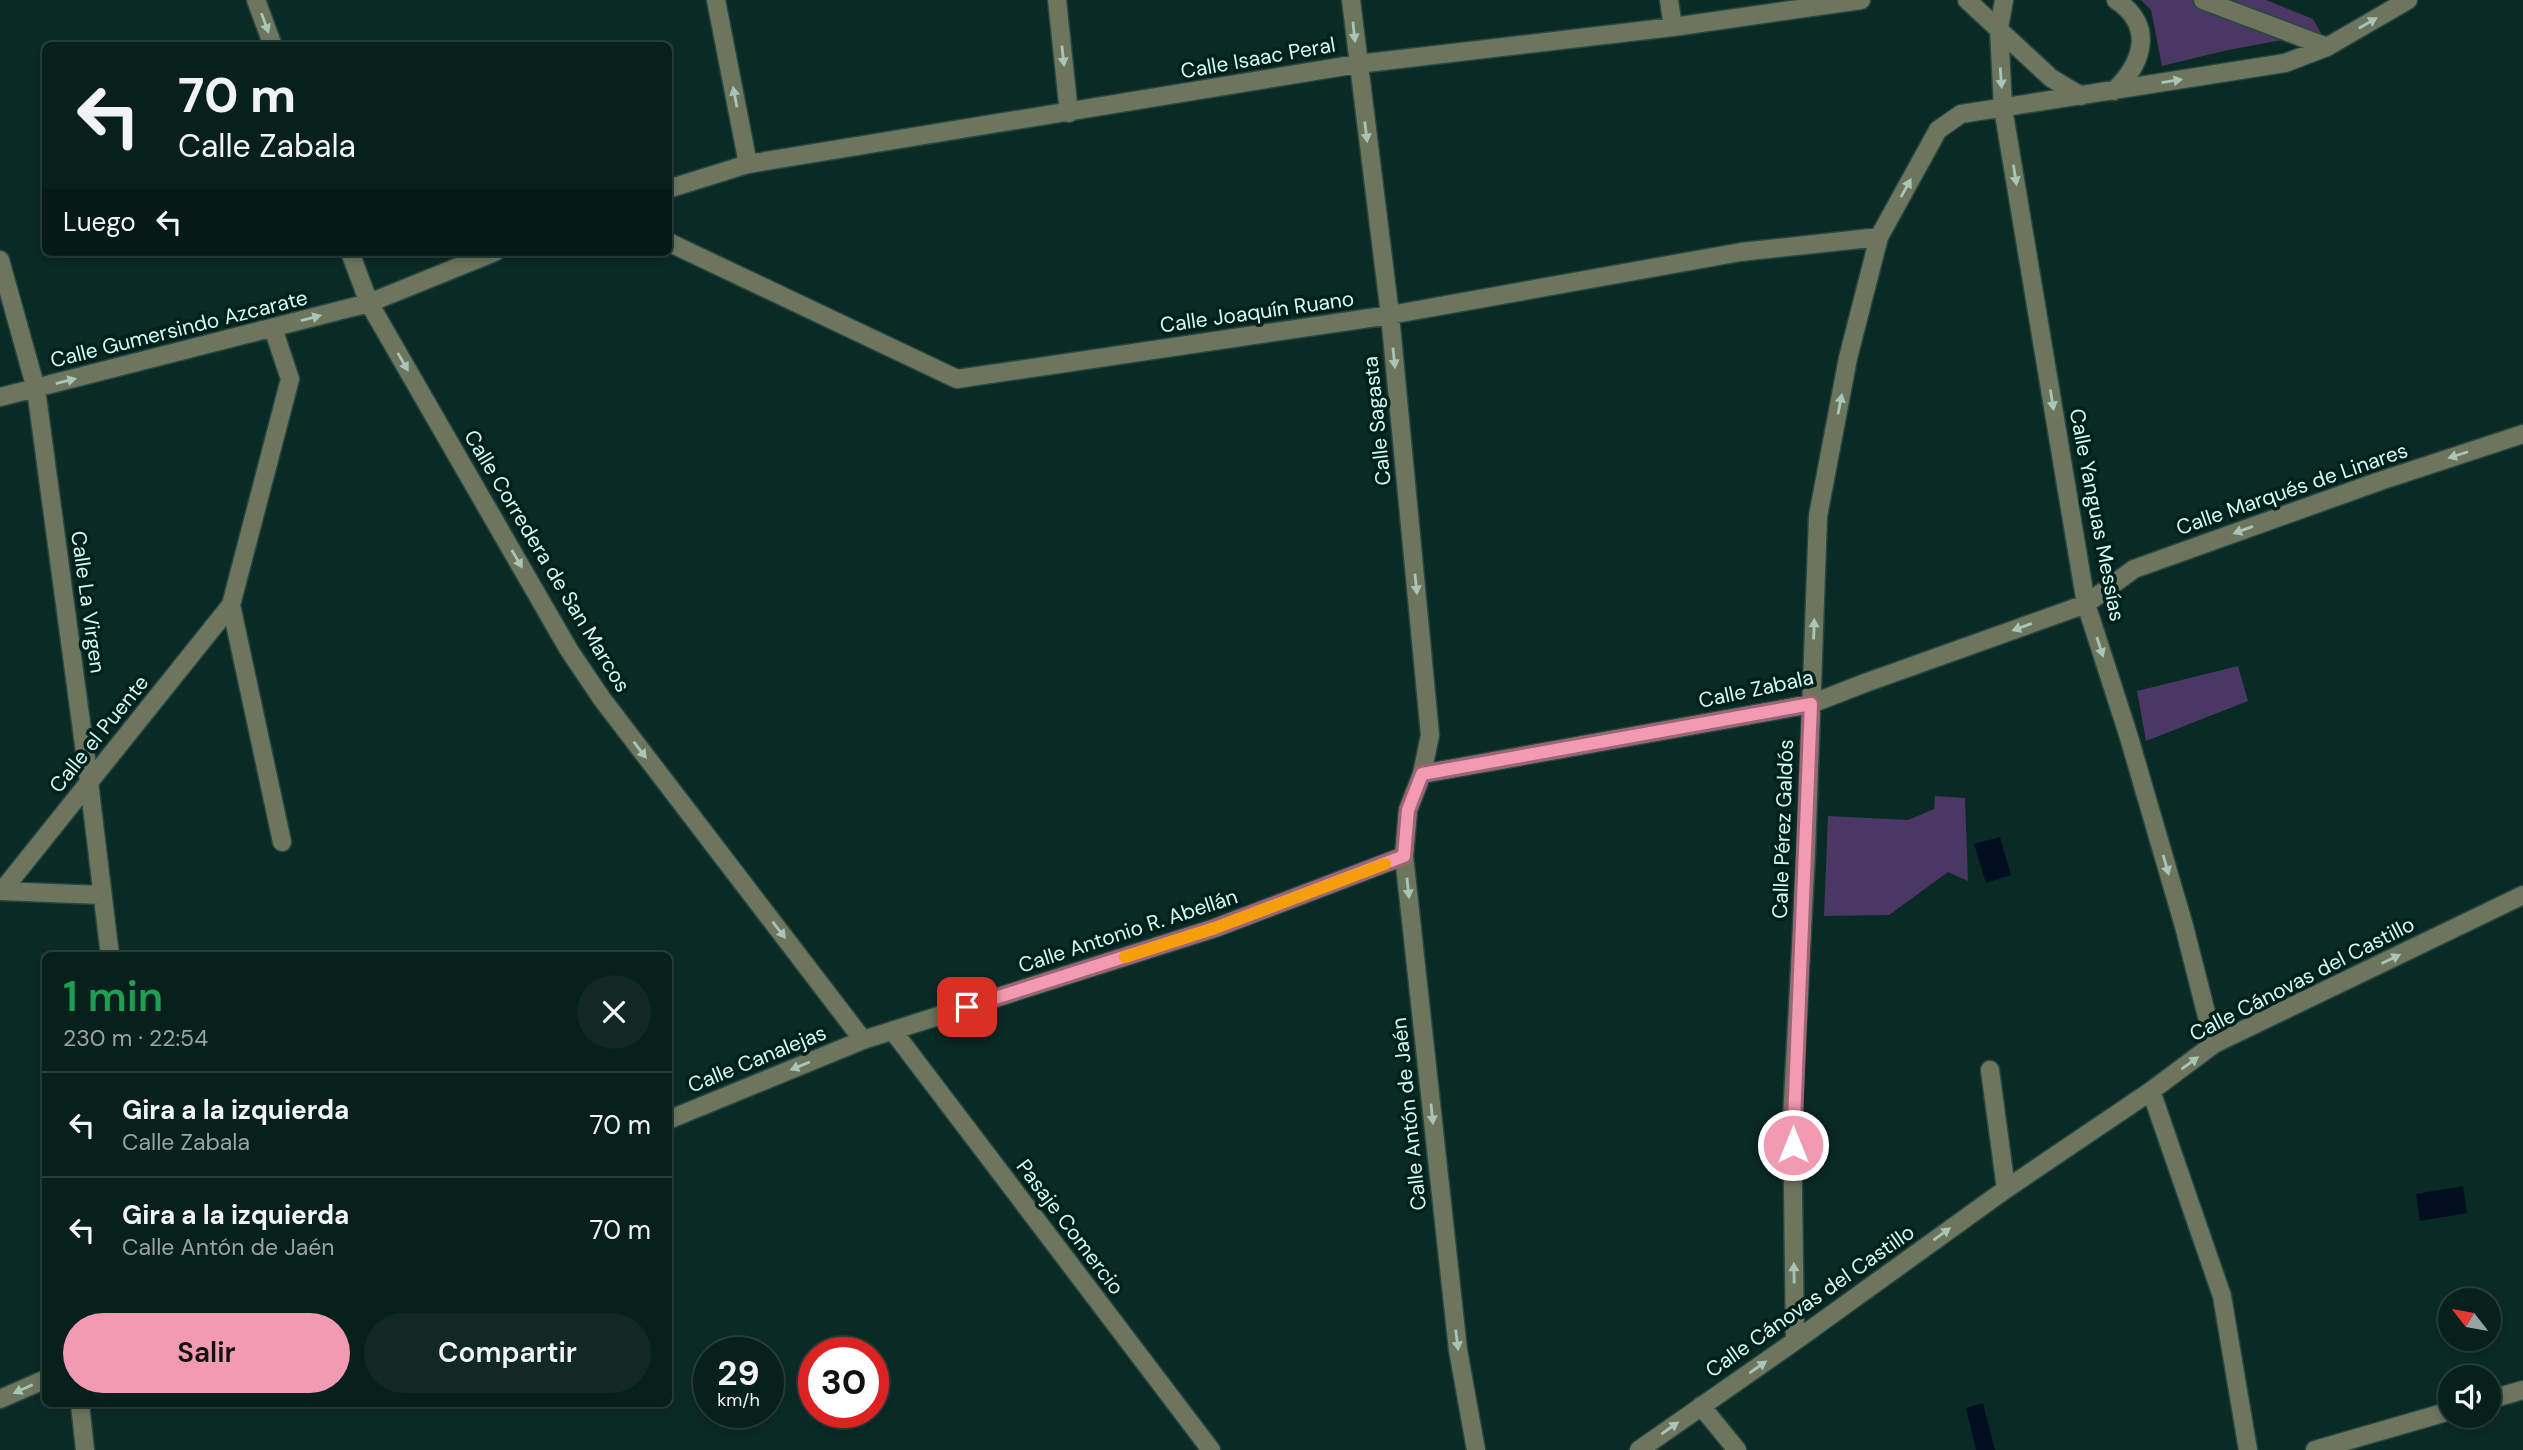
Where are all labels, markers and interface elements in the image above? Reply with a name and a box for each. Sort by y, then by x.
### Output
one-way arrow [259,12,270,33]
one-way arrow [2359,17,2378,29]
one-way arrow [1349,21,1360,43]
street label: Calle Isaac Peral [1178,31,1338,85]
one-way arrow [1057,46,1068,68]
text: 70 m [178,63,296,127]
one-way arrow [1996,68,2007,90]
icon: left [63,70,154,161]
one-way arrow [2162,75,2184,86]
one-way arrow [729,86,740,108]
one-way arrow [1361,121,1372,143]
text: Calle Zabala [178,125,356,167]
one-way arrow [2010,165,2021,187]
one-way arrow [1900,178,1912,198]
icon: left [150,203,188,241]
text: Luego [63,205,136,239]
street label: Calle Gumersindo Azcarate [47,283,311,375]
street label: Calle Joaquín Ruano [1158,285,1356,339]
one-way arrow [300,313,321,323]
one-way arrow [1389,347,1400,369]
one-way arrow [397,352,409,372]
street label: Calle Sagasta [1356,355,1398,487]
one-way arrow [56,375,78,386]
one-way arrow [2047,389,2058,411]
one-way arrow [1834,393,1845,415]
street label: Calle Yanguas Messías [2063,406,2131,624]
street label: Calle Corredera de San Marcos [457,425,637,697]
street label: Calle Marqués de Linares [2172,436,2412,542]
one-way arrow [2448,450,2469,461]
one-way arrow [2233,525,2254,536]
street label: Calle La Virgen [64,529,112,675]
one-way arrow [511,549,523,569]
one-way arrow [1411,573,1422,595]
one-way arrow [1808,618,1819,640]
one-way arrow [2011,622,2032,633]
one-way arrow [2095,637,2106,658]
street label: Calle Zabala [1696,663,1816,715]
street label: Calle el Puente [43,669,155,799]
street label: Calle Pérez Galdós [1766,739,1800,919]
one-way arrow [632,741,647,759]
one-way arrow [2161,854,2171,875]
one-way arrow [1402,877,1413,899]
street label: Calle Antonio R. Abellán [1015,882,1241,980]
street label: Calle Cánovas del Castillo [2185,910,2419,1048]
one-way arrow [771,921,786,939]
one-way arrow [2381,953,2401,964]
text: 1 min [63,969,163,1024]
button: close [577,975,651,1049]
pin [937,977,997,1037]
icon: arrive [948,988,986,1026]
street label: Calle Antón de Jaén [1385,1016,1433,1212]
street label: Calle Canalejas [684,1018,830,1100]
text: 230 m · 22:54 [63,1023,208,1053]
one-way arrow [2180,1055,2198,1070]
one-way arrow [790,1061,811,1072]
text: Gira a la izquierda [122,1093,349,1127]
one-way arrow [1427,1103,1438,1125]
icon: left [63,1106,101,1144]
text: 70 m [590,1108,651,1142]
position arrow [1756,1108,1830,1182]
text: Calle Zabala [122,1127,250,1157]
street label: Pasaje Comercio [1010,1154,1130,1300]
text: Gira a la izquierda [122,1198,349,1232]
icon: left [63,1211,101,1249]
text: 70 m [590,1213,651,1247]
street label: Calle Cánovas del Castillo [1700,1218,1920,1384]
one-way arrow [1933,1227,1951,1242]
text: Calle Antón de Jaén [122,1232,334,1262]
one-way arrow [1788,1262,1800,1284]
north arrow [2438,1288,2501,1351]
map controls [2438,1288,2501,1428]
button: Salir [63,1313,350,1393]
button: Compartir [364,1313,651,1393]
one-way arrow [1451,1329,1462,1351]
speed limit sign: 30 [798,1337,889,1428]
text: 29 [717,1350,760,1396]
one-way arrow [1749,1360,1767,1374]
button: sound [2438,1365,2501,1428]
one-way arrow [13,1383,33,1395]
text: km/h [717,1388,760,1412]
one-way arrow [1661,1421,1679,1435]

